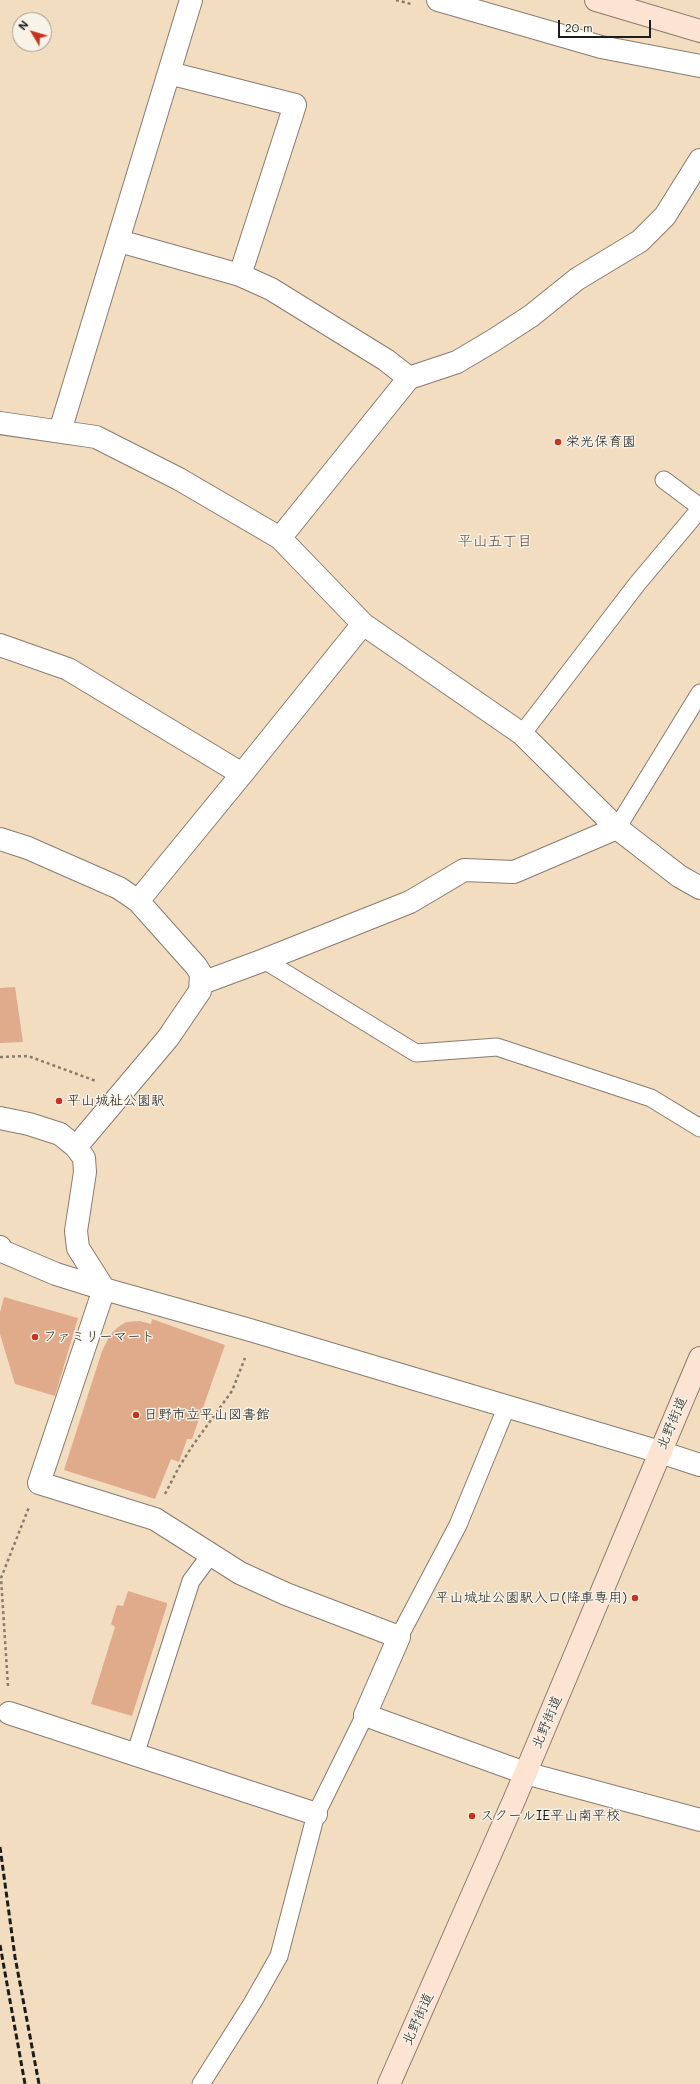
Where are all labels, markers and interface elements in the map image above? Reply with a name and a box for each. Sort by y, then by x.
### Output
north arrow [12,12,52,52]
scale bar [560,12,653,38]
text: N [14,17,31,33]
text: 20 m [565,19,593,35]
place label: 栄光保育園 [566,434,636,450]
marker: 栄光保育園 [553,437,563,447]
district label: 平山五丁目 [458,532,532,550]
place label: 平山城祉公園駅 [67,1093,165,1109]
marker: 平山城祉公園駅 [54,1096,64,1106]
place label: ファミリーマート [43,1329,155,1345]
marker: ファミリーマート [30,1332,40,1342]
street label: 北野街道 [653,1394,691,1452]
place label: 日野市立平山図書館 [144,1407,270,1423]
marker: 日野市立平山図書館 [131,1410,141,1420]
place label: 平山城址公園駅入口(降車専用) [435,1590,627,1606]
marker: 平山城址公園駅入口(降車専用) [630,1593,640,1603]
street label: 北野街道 [528,1693,566,1751]
place label: スクールIE平山南平校 [480,1808,620,1824]
marker: スクールIE平山南平校 [467,1811,477,1821]
street label: 北野街道 [399,1990,437,2048]

